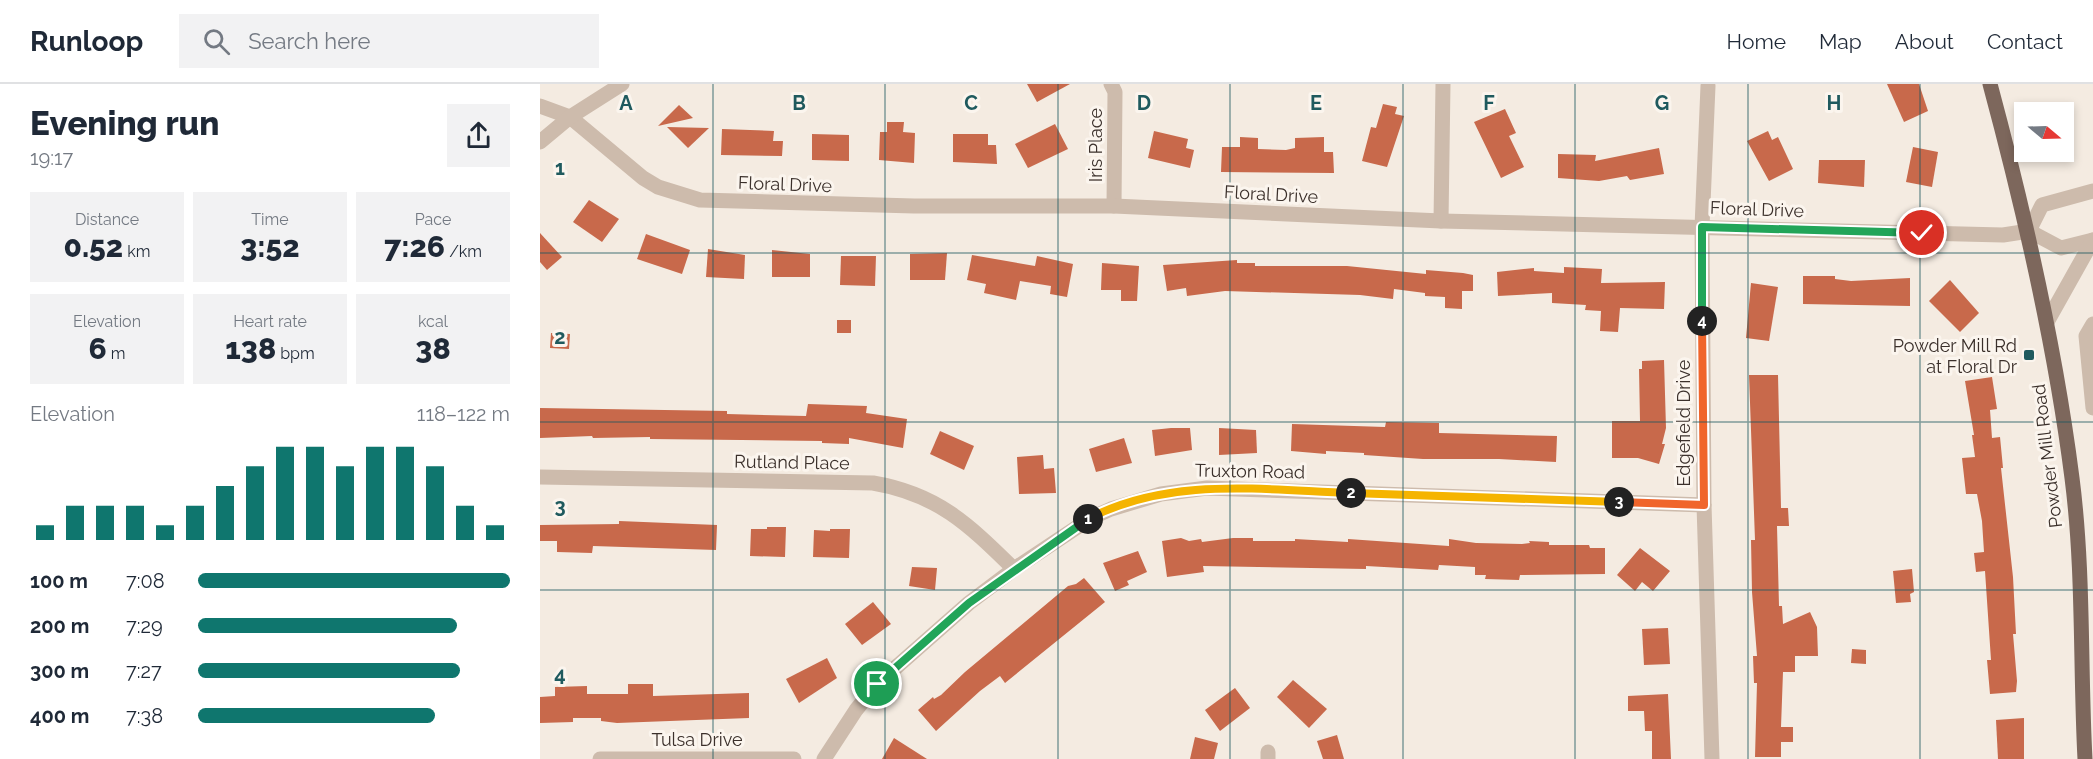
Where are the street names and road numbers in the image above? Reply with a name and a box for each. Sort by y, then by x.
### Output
street label: Iris Place [1085,107,1106,182]
street label: Floral Drive [738,172,833,196]
street label: Floral Drive [1223,181,1319,207]
street label: Floral Drive [1710,197,1805,221]
street label: Edgefield Drive [1673,359,1694,486]
street label: Powder Mill Road [2028,383,2066,529]
street label: Rutland Place [734,450,850,474]
street label: Truxton Road [1195,460,1305,482]
street label: Tulsa Drive [651,729,743,750]

